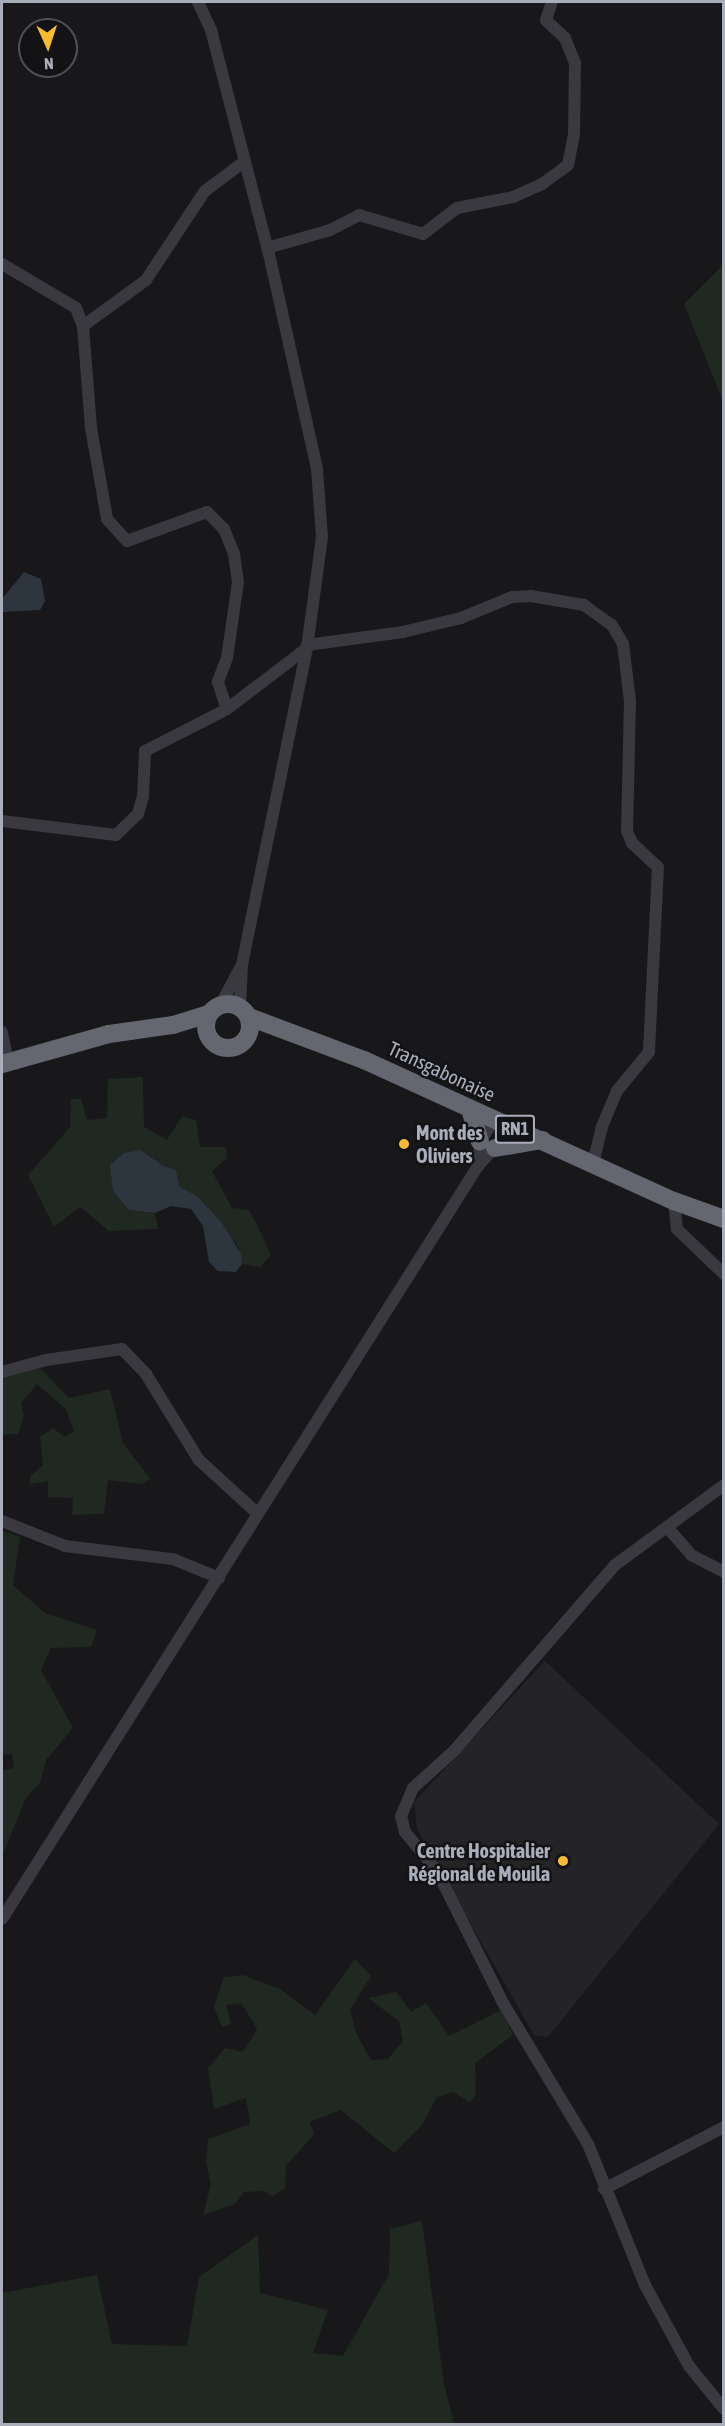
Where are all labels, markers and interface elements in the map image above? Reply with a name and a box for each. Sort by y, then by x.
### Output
north arrow [18,18,78,78]
text: N [44,55,54,73]
street label: Transgabonaise [385,1036,499,1106]
road number: RN1 [494,1114,536,1144]
place label: Mont des Oliviers [416,1120,483,1167]
marker: Mont des Oliviers [397,1137,411,1151]
place label: Centre Hospitalier Régional de Mouila [408,1838,550,1885]
marker: Centre Hospitalier Régional de Mouila [554,1852,572,1870]

